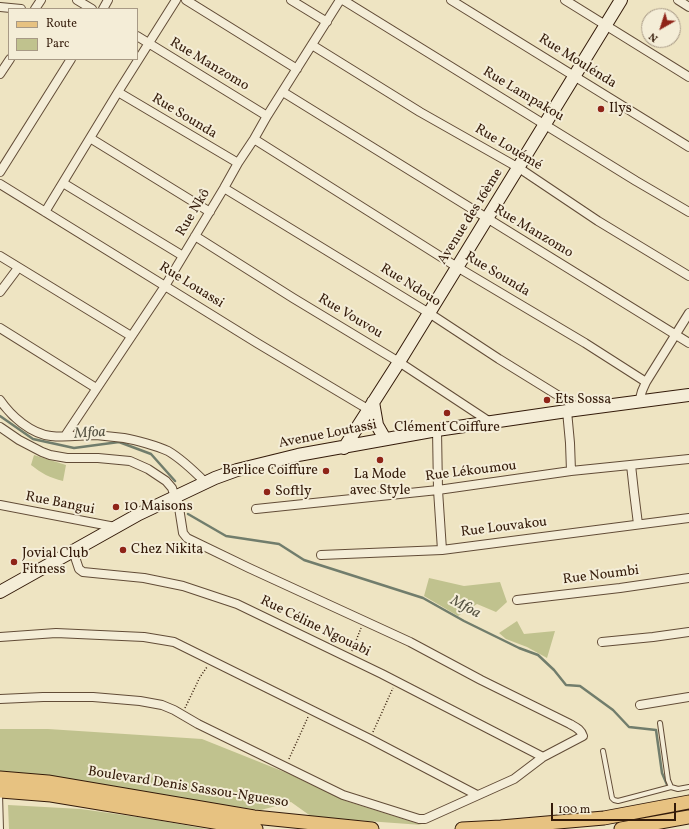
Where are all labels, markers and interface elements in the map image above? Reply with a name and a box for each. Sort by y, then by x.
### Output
legend [8,8,138,60]
north arrow [641,8,681,48]
text: Route [46,16,77,32]
text: N [646,29,662,45]
street label: Rue Moulénda [535,31,619,93]
street label: Rue Manzomo [166,35,252,95]
text: Parc [46,36,69,52]
street label: Rue Lampakou [479,64,567,126]
street label: Rue Sounda [148,91,220,143]
place label: Ilys [609,101,632,117]
marker: Ilys [596,104,606,114]
street label: Rue Louémé [471,121,545,175]
street label: Avenue des 16ème [435,166,507,268]
street label: Rue Nkô [173,186,215,240]
street label: Rue Manzomo [490,202,576,262]
street label: Rue Sounda [461,249,533,301]
street label: Rue Louassi [155,259,227,313]
street label: Rue Ndouo [377,261,443,311]
street label: Rue Vouvou [315,291,385,343]
place label: Ets Sossa [555,392,611,408]
marker: Ets Sossa [542,395,552,405]
marker: Clément Coiffure [442,408,452,418]
street label: Avenue Loutassi [277,417,379,453]
place label: Clément Coiffure [394,420,500,436]
water label: Mfoa [74,424,106,444]
marker: La Mode avec Style [375,455,385,465]
street label: Rue Lékoumou [424,458,518,486]
place label: Berlice Coiffure [222,463,318,479]
marker: Berlice Coiffure [321,466,331,476]
place label: La Mode avec Style [350,467,410,500]
place label: Softly [275,484,312,500]
marker: Softly [262,487,272,497]
street label: Rue Bangui [24,489,96,519]
place label: 10 Maisons [124,499,193,515]
marker: 10 Maisons [111,502,121,512]
street label: Rue Louvakou [460,514,548,542]
place label: Chez Nikita [131,542,203,558]
marker: Chez Nikita [118,545,128,555]
place label: Jovial Club Fitness [22,546,88,578]
marker: Jovial Club Fitness [9,557,19,567]
street label: Rue Noumbi [562,563,640,589]
street label: Rue Céline Ngouabi [257,593,373,661]
water label: Mfoa [447,593,483,623]
street label: Boulevard Denis Sassou-Nguesso [86,764,290,812]
scale bar [553,795,678,821]
text: 100 m [558,802,590,818]

